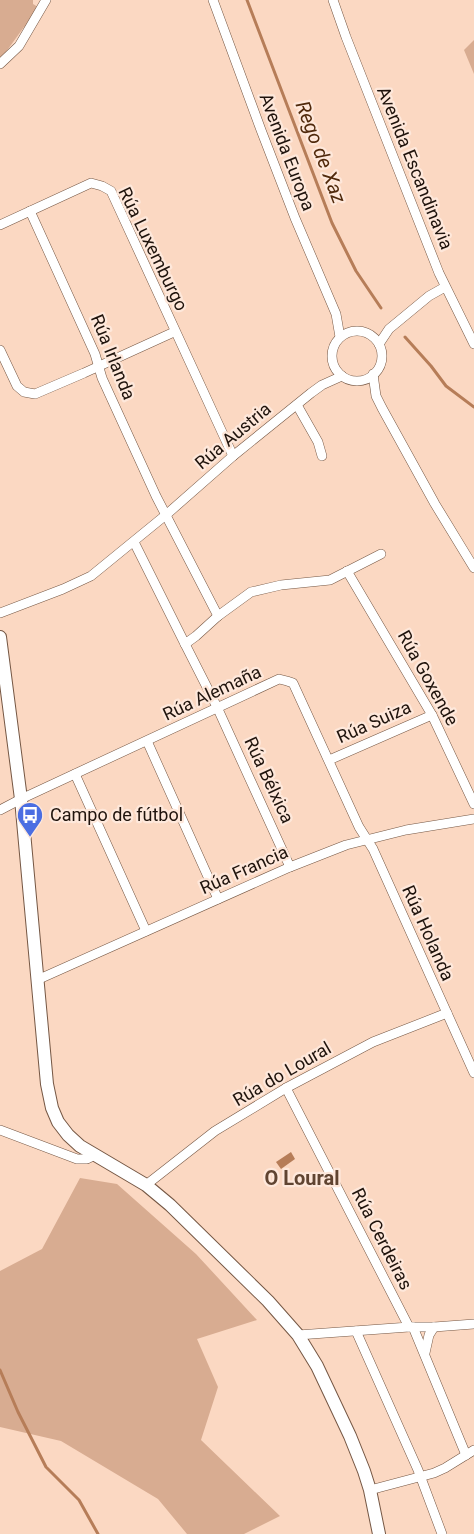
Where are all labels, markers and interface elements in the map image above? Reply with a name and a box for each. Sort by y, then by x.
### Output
street label: Avenida Escandinavia [373,83,458,252]
street label: Avenida Europa [255,90,320,214]
water label: Rego de Xaz [291,97,352,207]
street label: Rúa Luxemburgo [114,184,192,314]
street label: Rúa Irlanda [87,311,140,403]
street label: Rúa Austria [191,398,275,473]
street label: Rúa Goxende [394,627,463,729]
street label: Rúa Alemaña [159,661,264,725]
street label: Rúa Suiza [333,696,414,747]
street label: Rúa Bélxica [240,733,299,826]
bus stop icon: Campo de fútbol [15,800,45,838]
place label: Campo de fútbol [50,804,183,825]
street label: Rúa Francia [197,841,291,898]
street label: Rúa Holanda [398,882,459,984]
street label: Rúa do Loural [229,1037,335,1110]
district label: O Loural [264,1166,340,1190]
street label: Rúa Cerdeiras [348,1184,417,1293]

